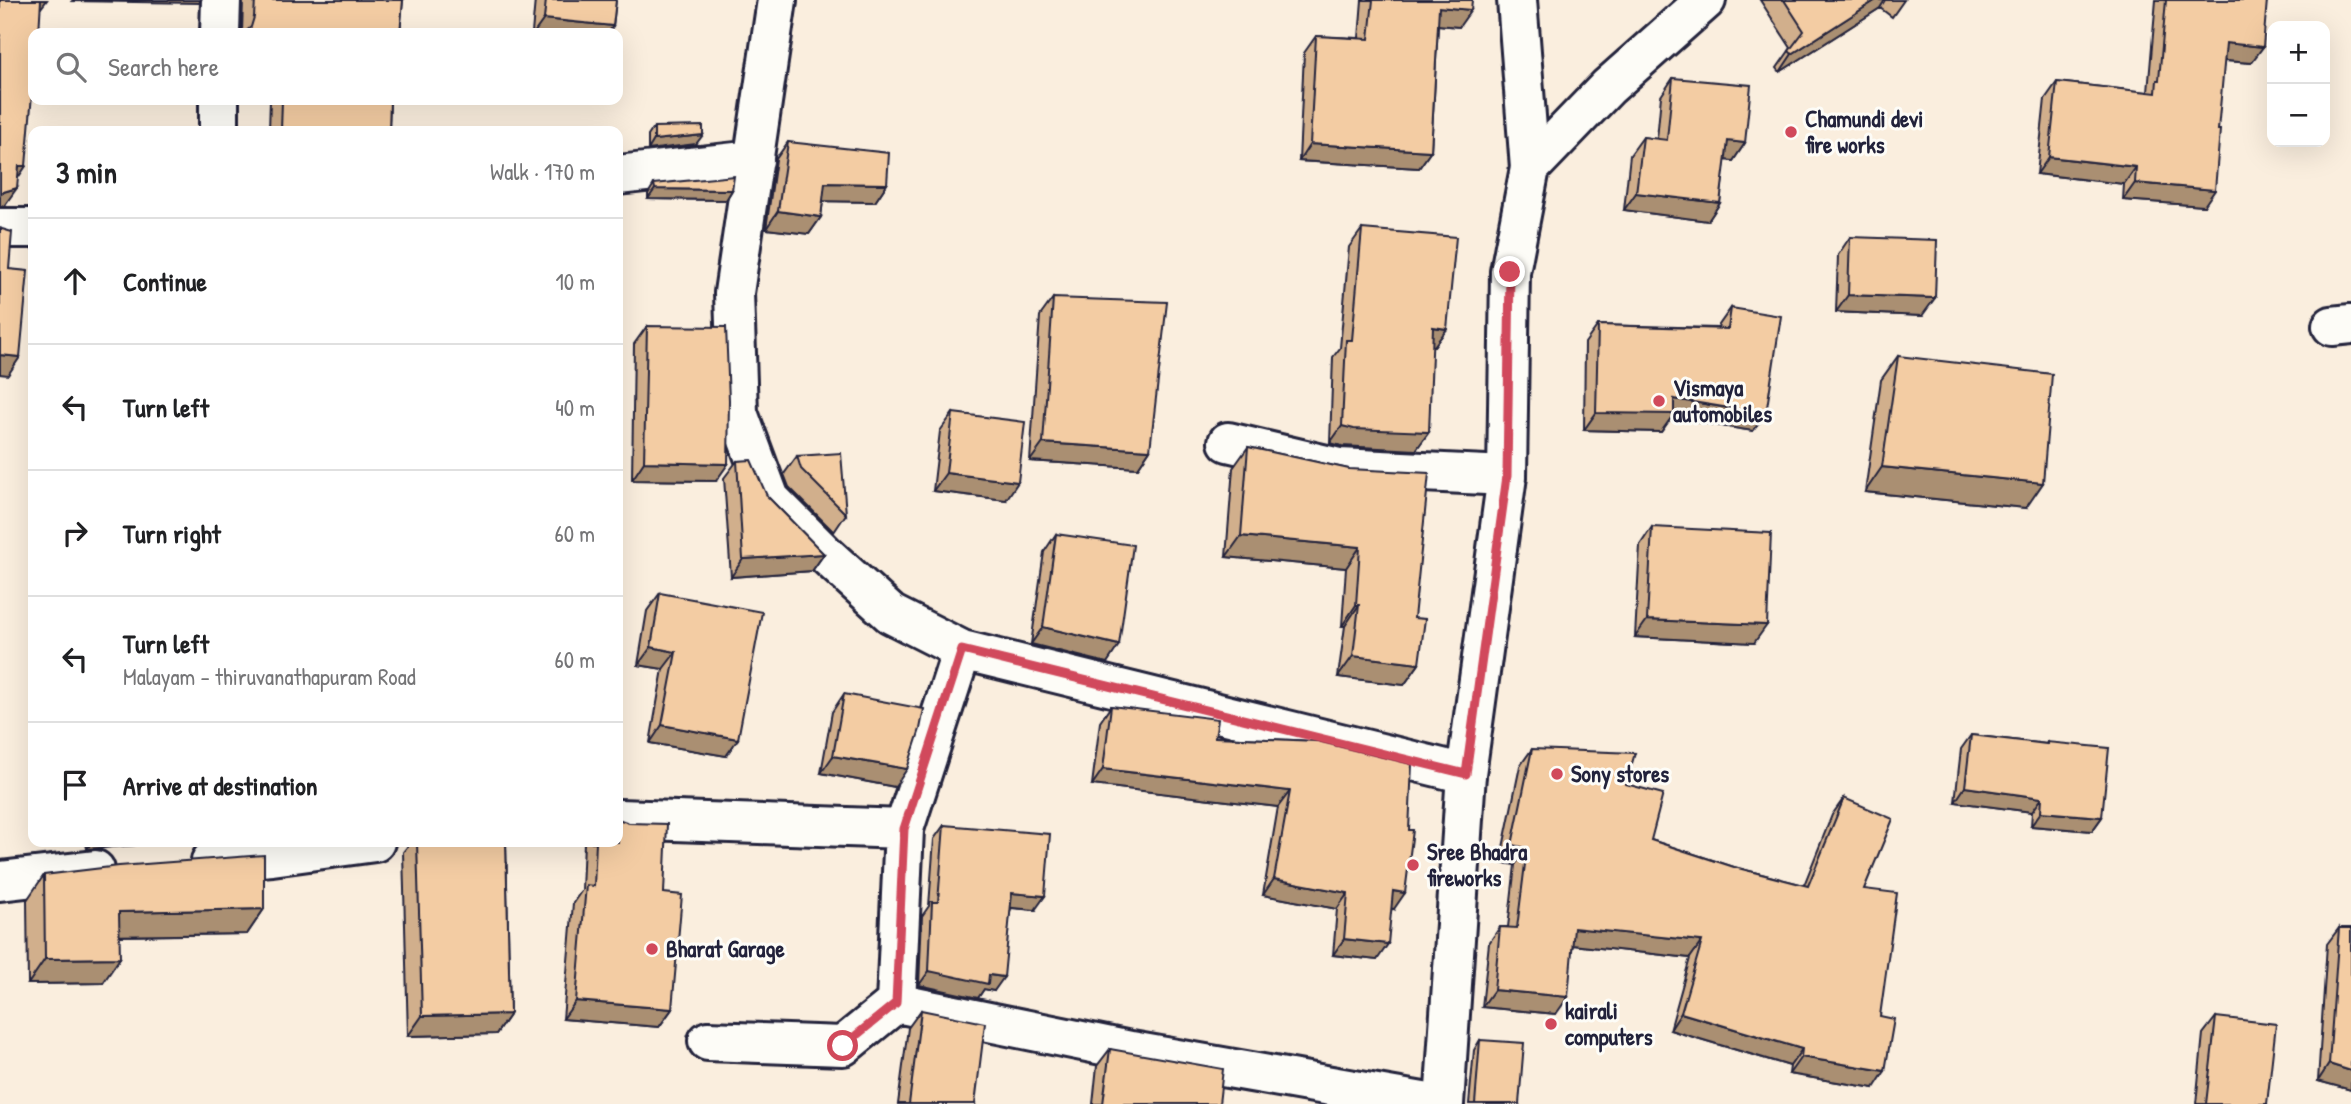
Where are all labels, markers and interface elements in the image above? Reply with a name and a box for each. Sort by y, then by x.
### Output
map controls [2267,21,2330,147]
button: + [2267,21,2330,84]
search box [28,28,623,105]
icon: search [52,48,90,86]
text: Search here [108,49,219,84]
button: − [2267,84,2330,147]
place label: Chamundi devi fire works [1805,103,1923,160]
marker: Chamundi devi fire works [1783,124,1799,140]
text: 3 min [56,152,117,192]
text: Walk · 170 m [490,156,595,187]
route end [1494,256,1525,287]
icon: ahead [56,262,94,300]
text: Continue [123,264,207,299]
text: 10 m [555,266,595,297]
place label: Vismaya automobiles [1673,372,1772,429]
icon: left [56,388,94,426]
text: Turn left [123,390,209,425]
text: 40 m [555,392,595,423]
marker: Vismaya automobiles [1651,393,1667,409]
icon: right [56,514,94,552]
text: Turn right [123,516,221,551]
text: 60 m [555,518,595,549]
text: Turn left [123,626,209,661]
icon: left [56,640,94,678]
text: 60 m [555,644,595,675]
text: Malayam - thiruvanathapuram Road [123,661,416,692]
place label: Sony stores [1571,758,1669,790]
icon: arrive [56,766,94,804]
marker: Sony stores [1549,766,1565,782]
text: Arrive at destination [123,768,318,803]
place label: Sree Bhadra fireworks [1427,836,1527,893]
marker: Sree Bhadra fireworks [1405,857,1421,873]
place label: Bharat Garage [666,933,786,965]
marker: Bharat Garage [644,941,660,957]
place label: kairali computers [1565,995,1653,1053]
marker: kairali computers [1543,1016,1559,1032]
route start [827,1030,858,1061]

